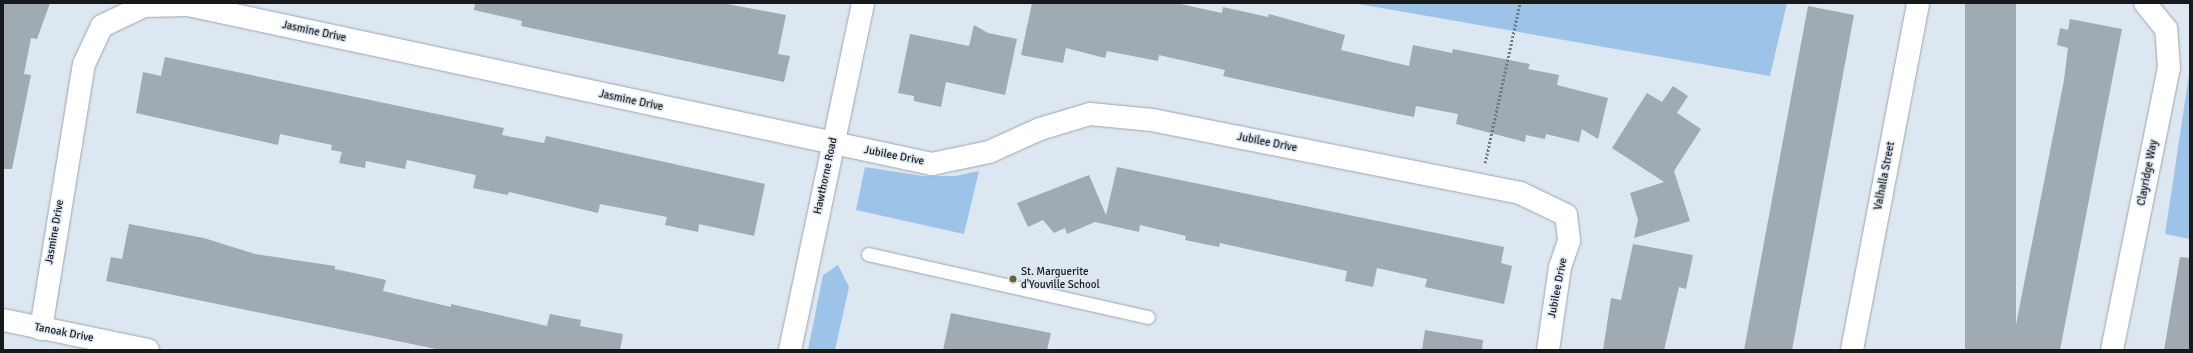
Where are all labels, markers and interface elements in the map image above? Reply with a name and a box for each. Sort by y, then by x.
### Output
street label: Jasmine Drive [281,19,347,45]
street label: Jasmine Drive [598,88,664,114]
street label: Jubilee Drive [1236,131,1298,155]
street label: Hawthorne Road [811,136,841,216]
street label: Clayridge Way [2135,139,2161,207]
street label: Valhalla Street [1872,141,1898,211]
street label: Jubilee Drive [863,144,925,168]
street label: Jasmine Drive [43,199,67,265]
street label: Jubilee Drive [1546,257,1570,319]
place label: St. Marguerite d'Youville School [1021,266,1100,292]
marker: St. Marguerite d'Youville School [1008,274,1018,284]
street label: Tanoak Drive [33,321,95,345]

